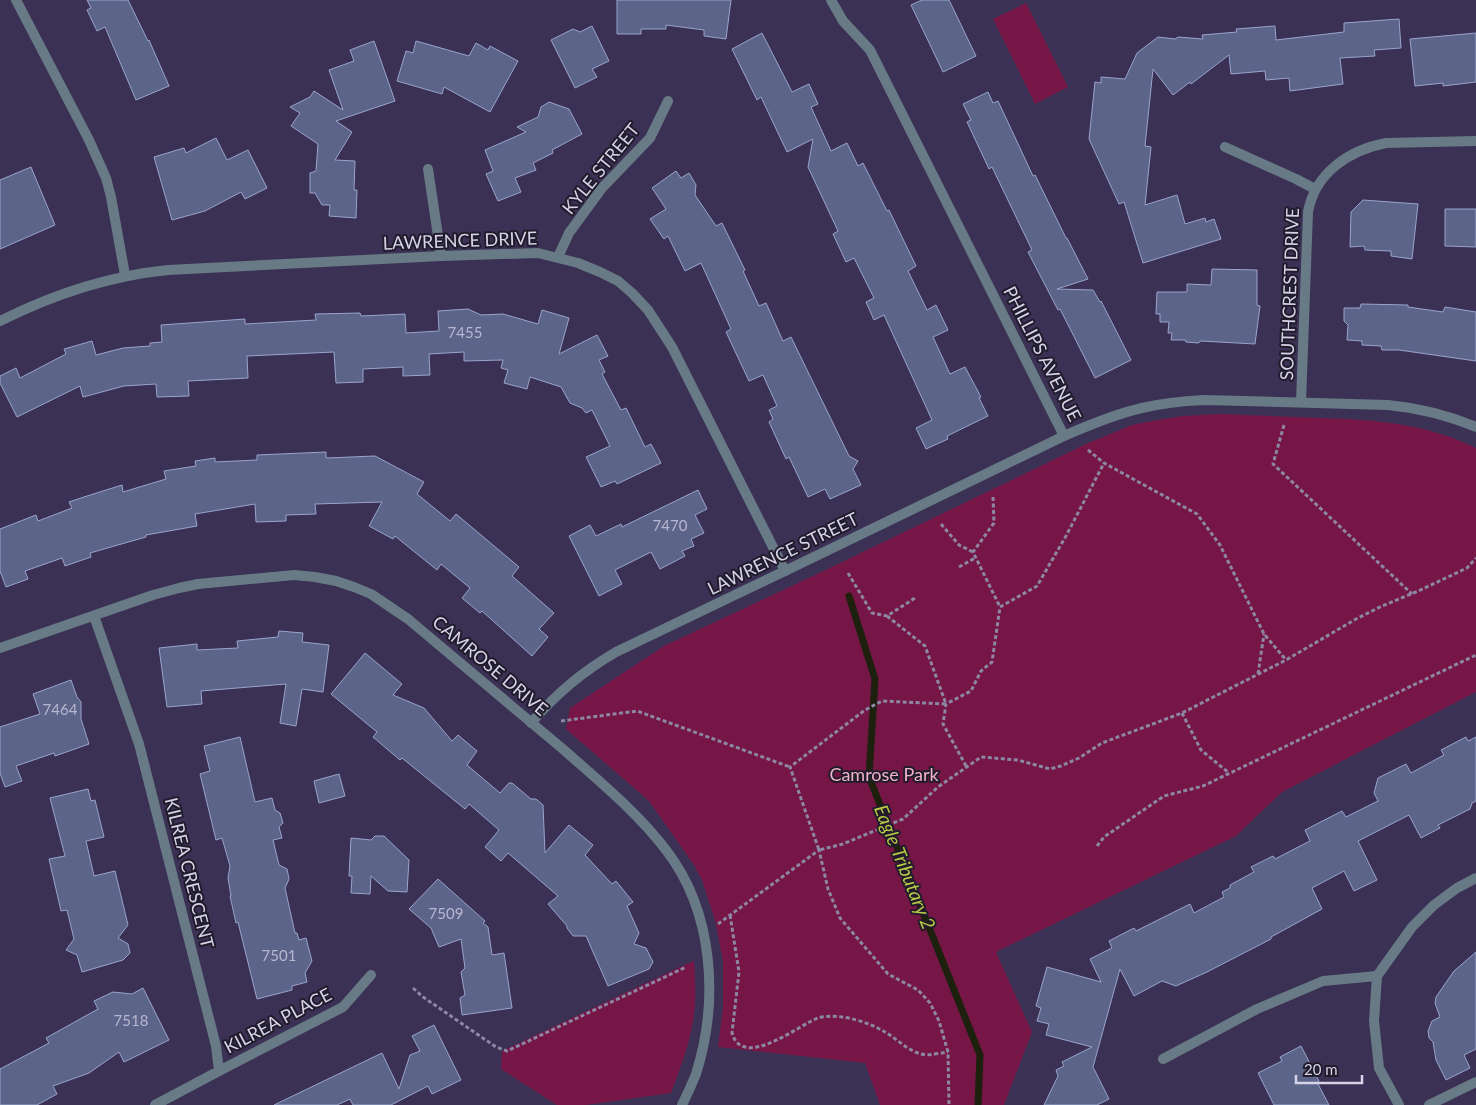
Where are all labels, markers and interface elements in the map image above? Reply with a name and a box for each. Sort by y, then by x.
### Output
street label: KYLE STREET [557,118,644,218]
street label: SOUTHCREST DRIVE [1275,207,1303,381]
street label: LAWRENCE DRIVE [382,226,537,254]
street label: PHILLIPS AVENUE [999,282,1086,425]
house number: 7455 [448,323,482,341]
street label: LAWRENCE STREET [704,507,862,599]
house number: 7470 [653,516,688,534]
street label: CAMROSE DRIVE [428,611,553,720]
house number: 7464 [43,700,78,718]
park label: Camrose Park [829,763,939,785]
street label: KILREA CRESCENT [161,795,219,951]
water label: Eagle Tributary 2 [870,801,941,933]
house number: 7509 [429,904,463,922]
house number: 7501 [262,946,296,964]
street label: KILREA PLACE [220,983,335,1058]
house number: 7518 [114,1011,148,1029]
scale bar [1296,1052,1362,1084]
text: 20 m [1304,1060,1338,1078]

